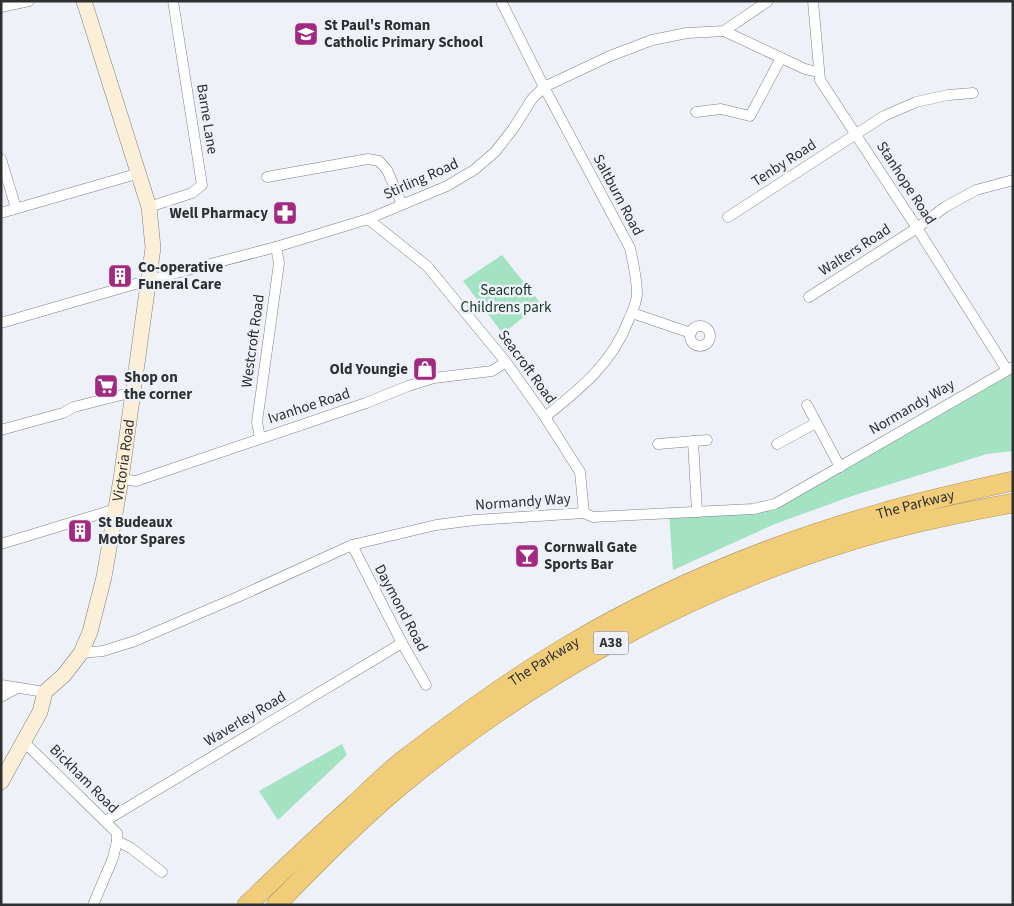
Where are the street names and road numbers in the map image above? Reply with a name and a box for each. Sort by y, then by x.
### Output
street label: Barne Lane [191,82,223,156]
street label: Tenby Road [748,134,820,192]
street label: Stanhope Road [871,137,941,229]
street label: Saltburn Road [588,151,648,239]
street label: Stirling Road [380,153,462,205]
street label: Walters Road [815,219,895,281]
street label: Westcroft Road [236,293,270,389]
street label: Seacroft Road [493,326,561,408]
street label: Normandy Way [865,374,959,440]
street label: Ivanhoe Road [265,383,353,429]
street label: Victoria Road [107,418,140,503]
street label: The Parkway [874,484,956,524]
street label: Normandy Way [475,488,571,516]
street label: Daymond Road [369,561,433,655]
street label: The Parkway [504,631,583,691]
road number: A38 [594,632,628,654]
street label: Waverley Road [200,686,290,752]
street label: Bickham Road [45,740,123,818]

